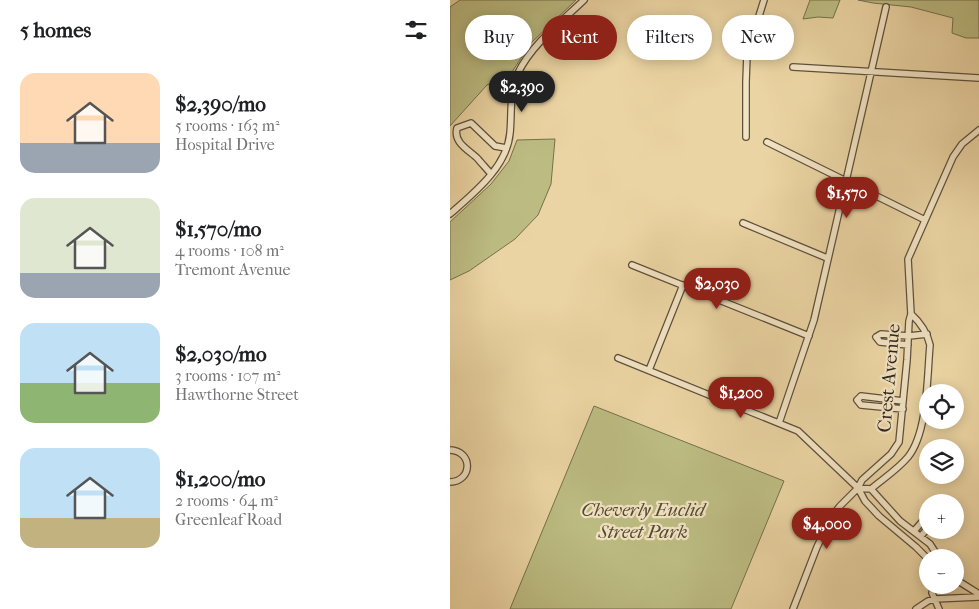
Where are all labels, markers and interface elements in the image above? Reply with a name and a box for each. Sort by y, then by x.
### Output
chip: Buy [465,15,532,60]
chip: Rent [542,15,617,60]
chip: Filters [627,15,712,60]
chip: New [722,15,794,60]
icon: filters [402,16,430,44]
text: 5 homes [20,18,91,42]
pin: $2,390 [481,70,563,113]
text: $2,390 [500,77,544,96]
text: $2,390/mo [175,92,266,116]
icon: home [60,93,120,153]
text: 5 rooms · 163 m² [175,116,280,135]
text: Hospital Drive [175,135,275,154]
pin: $1,570 [806,176,888,219]
text: $1,570 [827,183,867,202]
text: $1,570/mo [175,217,261,241]
icon: home [60,218,120,278]
text: 4 rooms · 108 m² [175,241,284,260]
text: Tremont Avenue [175,260,291,279]
pin: $2,030 [676,268,758,310]
text: $2,030 [695,274,739,293]
street label: Crest Avenue [873,323,905,433]
text: $2,030/mo [175,342,267,366]
icon: home [60,343,120,403]
text: 3 rooms · 107 m² [175,366,281,385]
pin: $1,200 [700,376,782,419]
text: $1,200 [719,383,763,402]
map controls [919,384,964,594]
button: locate [919,384,964,429]
text: Hawthorne Street [175,385,299,404]
button: layers [919,439,964,484]
text: $1,200/mo [175,467,266,491]
icon: home [60,468,120,528]
text: 2 rooms · 64 m² [175,491,278,510]
button: + [919,494,964,539]
park label: Cheverly Euclid Street Park [581,499,707,543]
pin: $4,000 [786,508,868,550]
text: Greenleaf Road [175,510,282,529]
text: $4,000 [803,514,851,533]
button: − [919,549,964,594]

